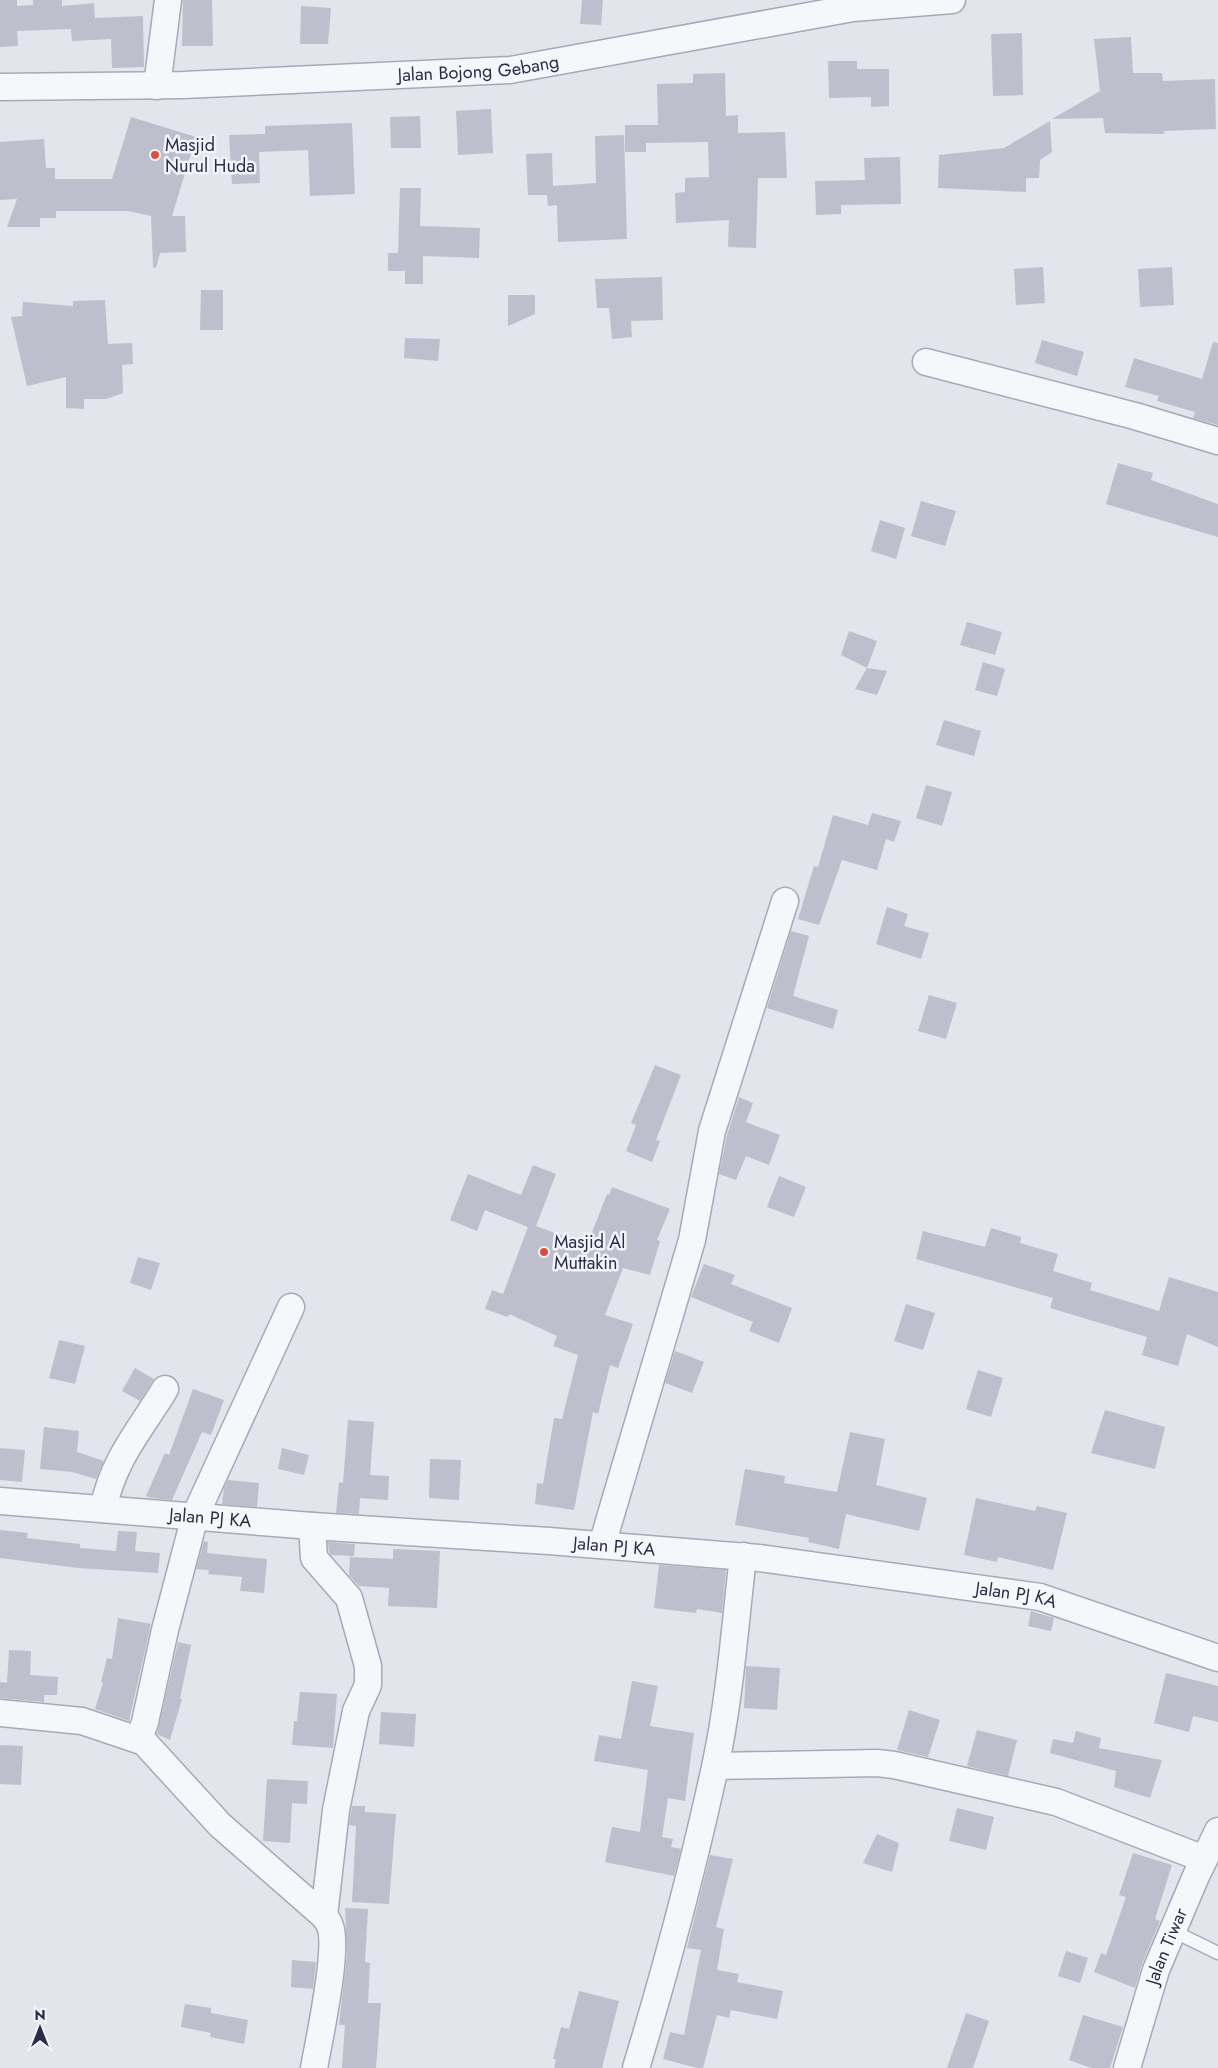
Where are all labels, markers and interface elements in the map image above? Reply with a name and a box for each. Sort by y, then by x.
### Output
street label: Jalan Bojong Gebang [395,48,561,88]
place label: Masjid Nurul Huda [165,132,255,179]
marker: Masjid Nurul Huda [149,149,161,161]
place label: Masjid Al Muttakin [554,1229,625,1276]
marker: Masjid Al Muttakin [538,1246,550,1258]
street label: Jalan PJ KA [166,1501,253,1534]
street label: Jalan PJ KA [570,1530,657,1563]
street label: Jalan PJ KA [972,1575,1061,1615]
street label: Jalan Tiwar [1139,1903,1194,1990]
north arrow [15,2003,65,2053]
text: N [34,2005,46,2025]

